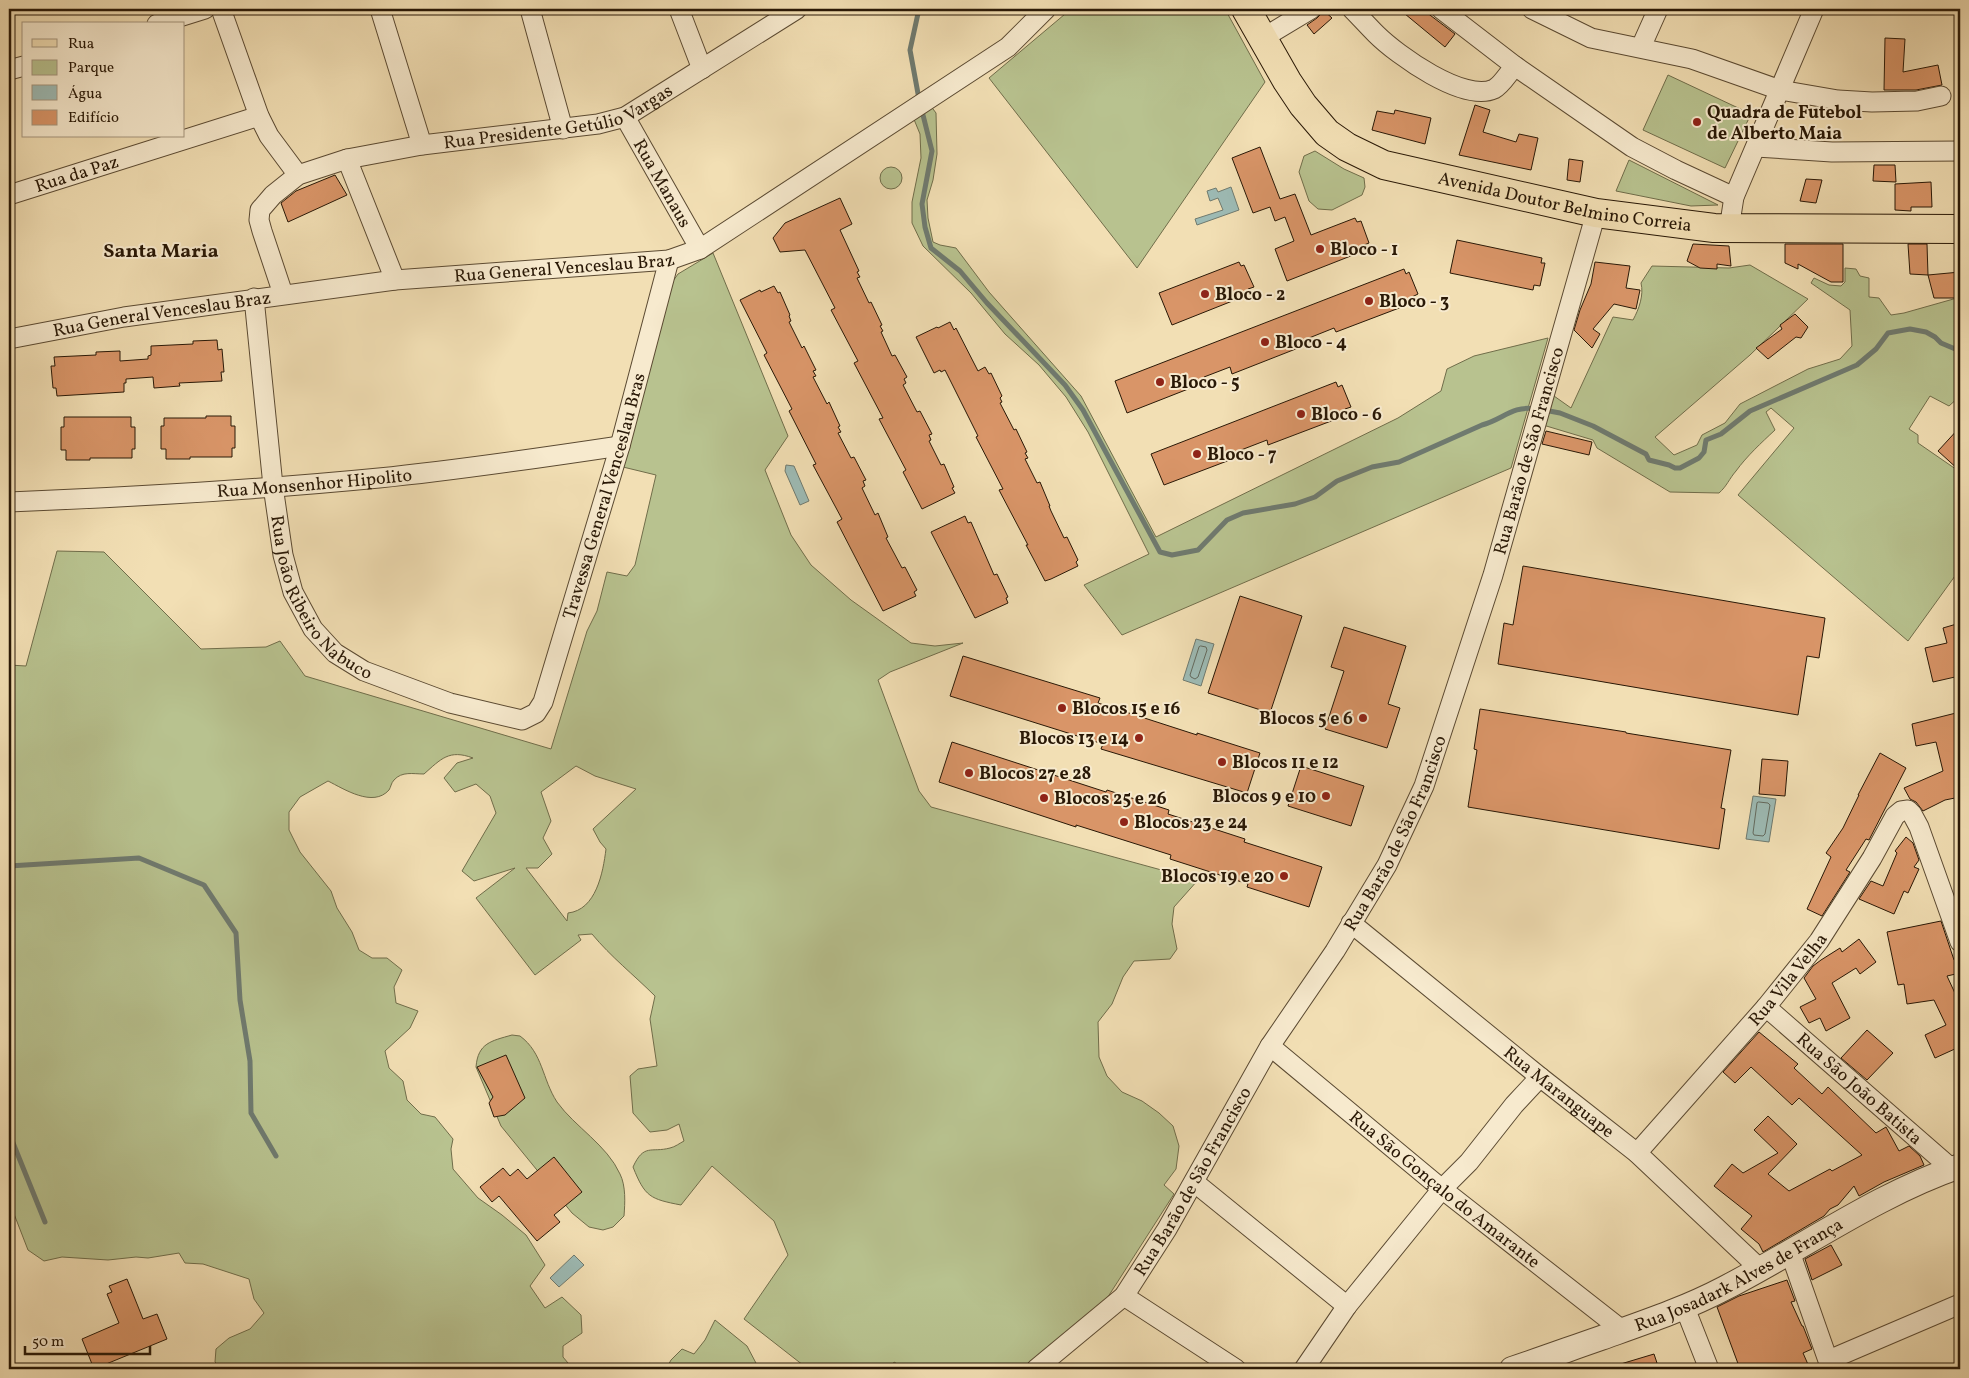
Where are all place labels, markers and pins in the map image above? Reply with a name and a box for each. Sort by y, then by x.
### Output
place label: Quadra de Futebol de Alberto Maia [1707,101,1862,147]
marker: Quadra de Futebol de Alberto Maia [1691,116,1703,128]
place label: Bloco - 1 [1330,238,1398,263]
marker: Bloco - 1 [1314,243,1326,255]
place label: Bloco - 2 [1215,283,1285,308]
marker: Bloco - 2 [1199,288,1211,300]
place label: Bloco - 3 [1379,290,1449,315]
marker: Bloco - 3 [1363,295,1375,307]
place label: Bloco - 4 [1275,331,1347,356]
marker: Bloco - 4 [1259,336,1271,348]
place label: Bloco - 5 [1170,371,1240,396]
marker: Bloco - 5 [1154,376,1166,388]
place label: Bloco - 6 [1311,403,1382,428]
marker: Bloco - 6 [1295,408,1307,420]
place label: Bloco - 7 [1207,443,1277,468]
marker: Bloco - 7 [1191,448,1203,460]
place label: Blocos 15 e 16 [1072,697,1181,722]
marker: Blocos 15 e 16 [1056,702,1068,714]
place label: Blocos 5 e 6 [1259,707,1353,732]
marker: Blocos 5 e 6 [1357,712,1369,724]
place label: Blocos 13 e 14 [1019,727,1129,752]
marker: Blocos 13 e 14 [1133,732,1145,744]
place label: Blocos 11 e 12 [1232,751,1339,776]
marker: Blocos 11 e 12 [1216,756,1228,768]
place label: Blocos 27 e 28 [979,762,1091,787]
marker: Blocos 27 e 28 [963,767,975,779]
place label: Blocos 9 e 10 [1212,785,1316,810]
place label: Blocos 25 e 26 [1054,787,1167,812]
marker: Blocos 9 e 10 [1320,790,1332,802]
marker: Blocos 25 e 26 [1038,792,1050,804]
place label: Blocos 23 e 24 [1134,811,1248,836]
marker: Blocos 23 e 24 [1118,816,1130,828]
place label: Blocos 19 e 20 [1161,865,1274,890]
marker: Blocos 19 e 20 [1278,870,1290,882]

